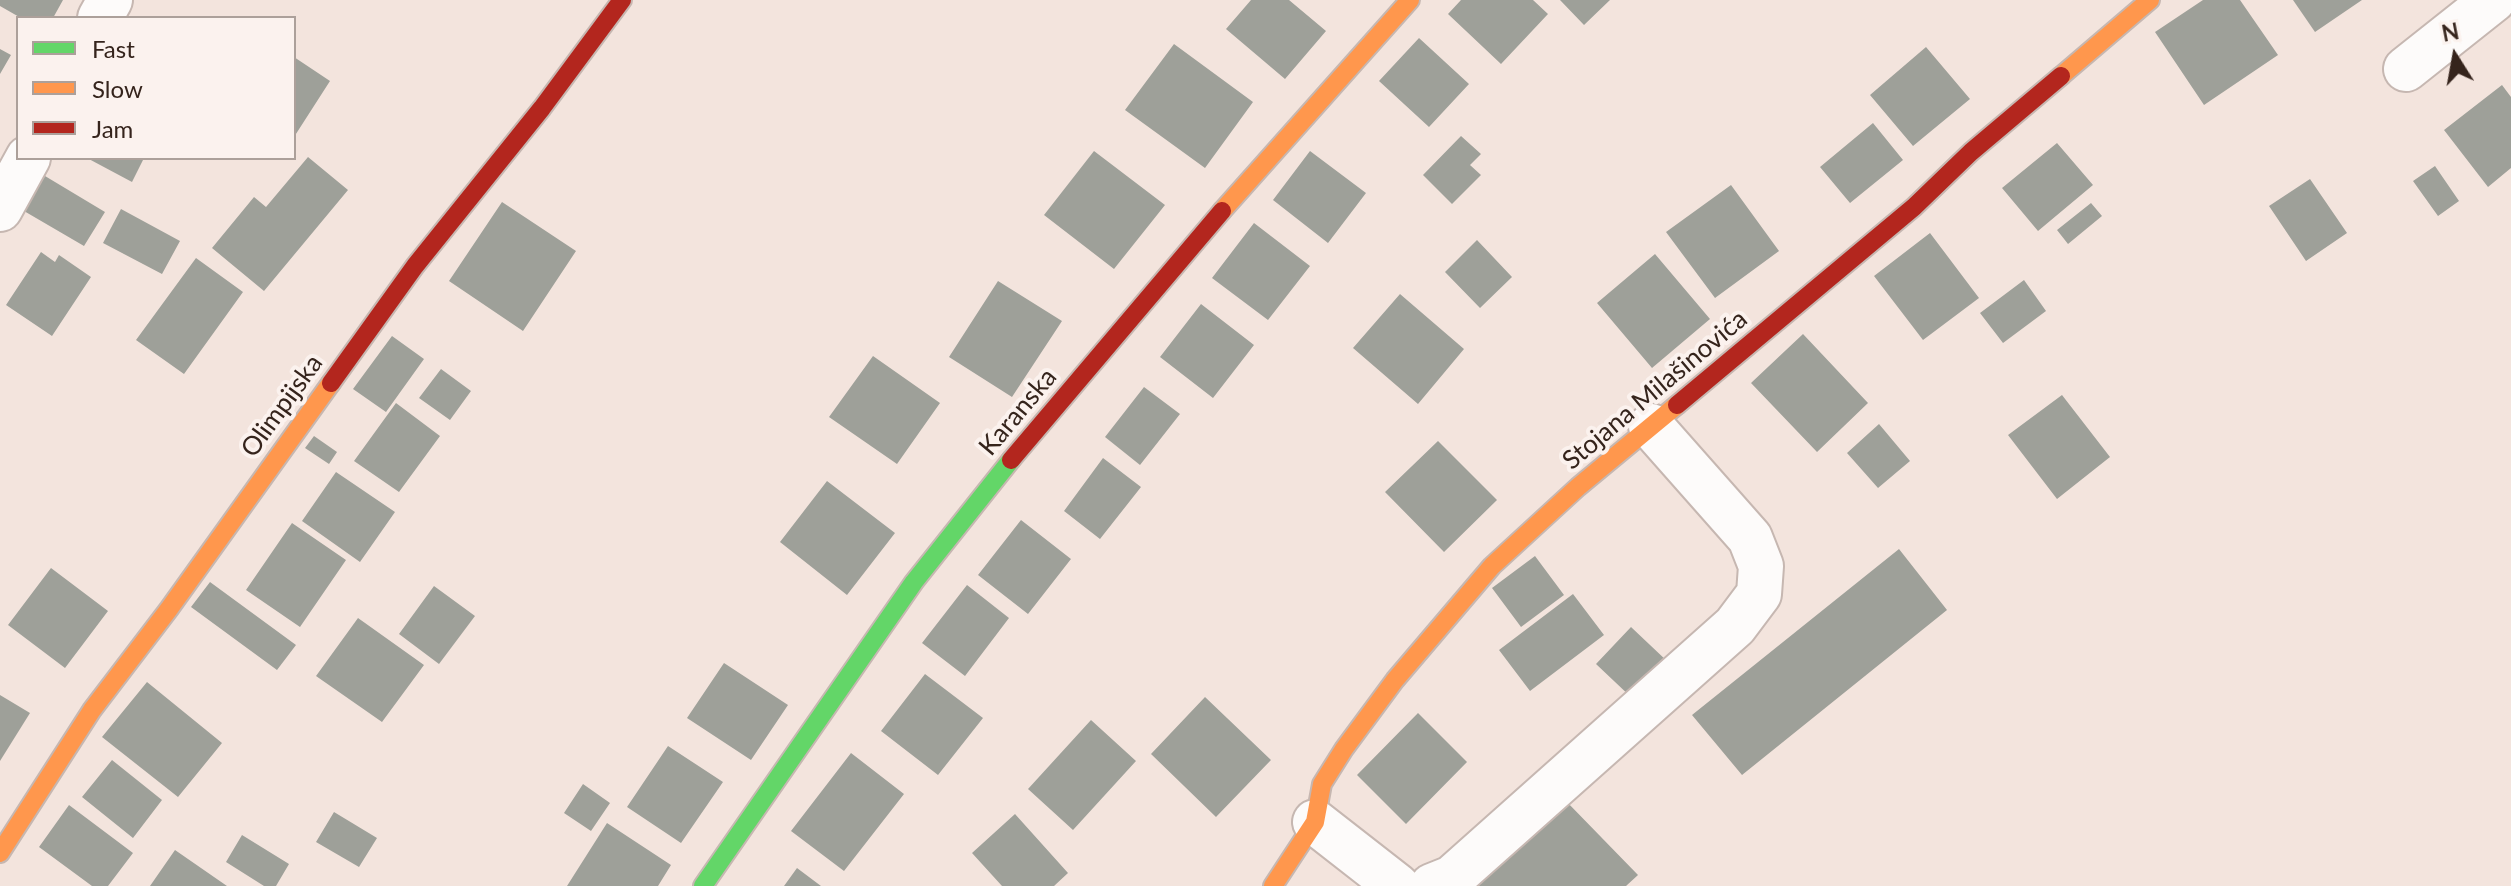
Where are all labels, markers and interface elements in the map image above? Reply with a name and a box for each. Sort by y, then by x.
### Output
legend [16,16,296,160]
north arrow [2415,16,2495,96]
text: N [2439,17,2461,47]
text: Fast [92,34,135,63]
text: Slow [92,74,143,103]
text: Jam [92,114,133,143]
street label: Stojana Milašinovića [1556,304,1754,476]
street label: Olimpijska [234,349,330,463]
street label: Karanska [973,362,1063,462]

